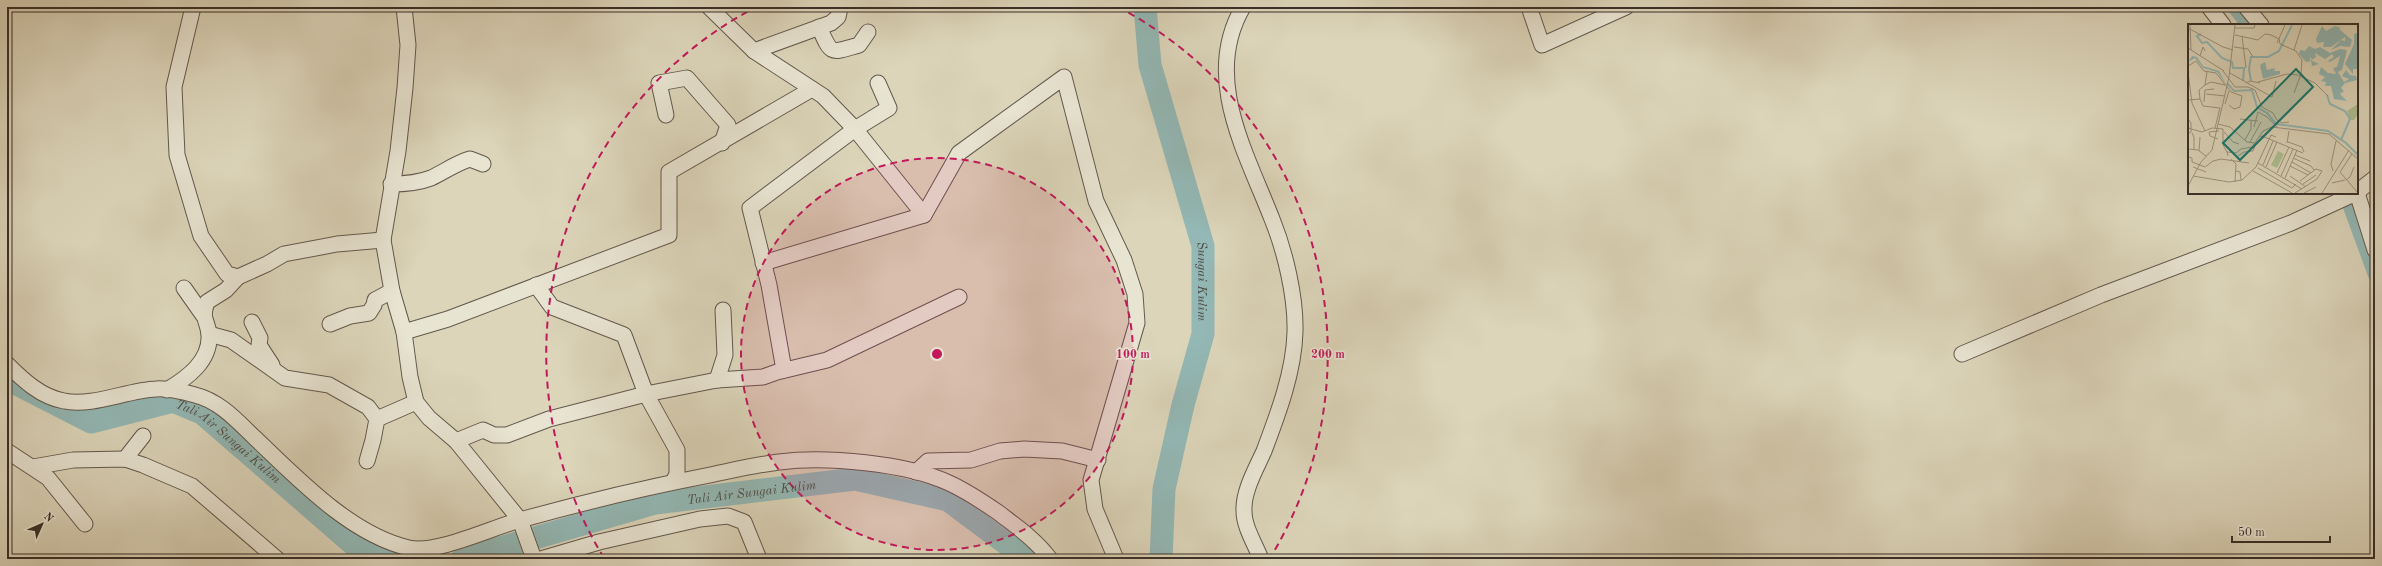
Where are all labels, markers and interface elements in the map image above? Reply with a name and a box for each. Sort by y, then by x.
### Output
inset map [2188,24,2358,194]
water label: Sungai Kulim [1194,240,1209,322]
centre of rings [930,347,944,361]
text: 100 m [1116,349,1150,361]
text: 200 m [1311,349,1345,361]
water label: Tali Air Sungai Kulim [174,398,283,487]
water label: Tali Air Sungai Kulim [686,479,817,507]
north arrow [22,504,62,544]
text: N [41,511,55,525]
scale bar [2232,518,2330,544]
text: 50 m [2238,526,2265,539]

